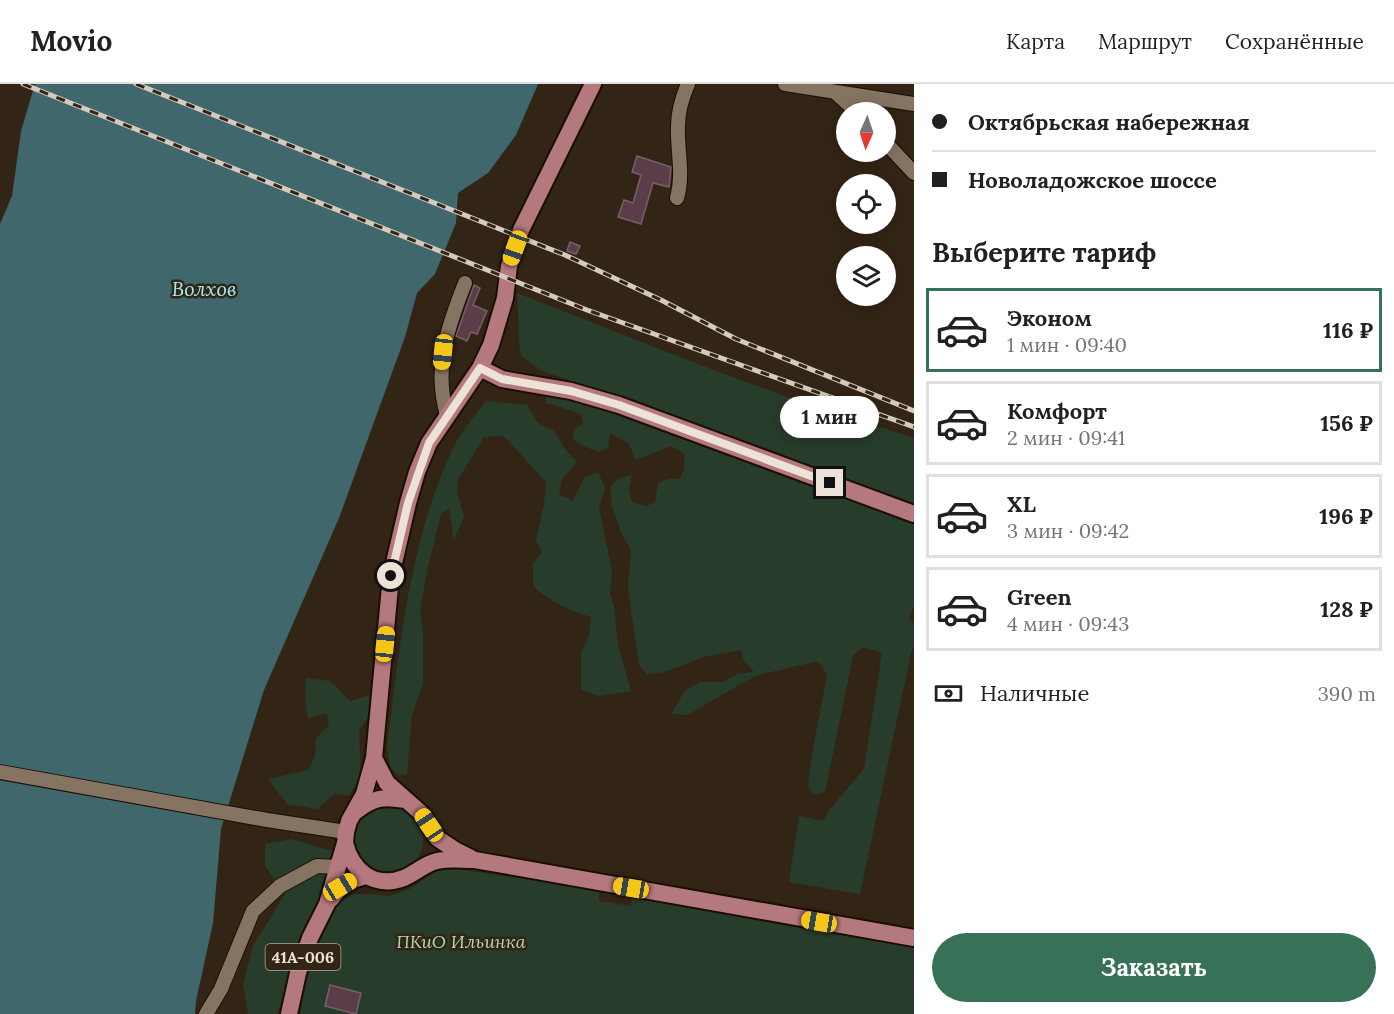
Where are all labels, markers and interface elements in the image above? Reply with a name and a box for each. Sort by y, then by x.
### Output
text: Movio [30,23,112,59]
text: Карта [1006,28,1065,55]
text: Маршрут [1098,28,1192,55]
text: Сохранённые [1225,28,1364,55]
north arrow [836,102,896,162]
map controls [836,102,896,306]
text: Октябрьская набережная [968,108,1250,136]
text: Новоладожское шоссе [968,166,1217,194]
button: locate [836,174,896,234]
car [500,228,530,268]
text: Выберите тариф [932,235,1156,269]
button: layers [836,246,896,306]
water label: Волхов [172,276,236,301]
icon: car [935,303,989,357]
text: Эконом [1007,304,1092,332]
text: 116 ₽ [1323,316,1373,344]
text: 1 мин · 09:40 [1007,332,1127,357]
car [432,333,454,371]
callout: 1 мин [780,396,880,438]
icon: car [935,396,989,450]
text: Комфорт [1007,397,1107,425]
text: 1 мин [802,404,857,429]
text: 156 ₽ [1320,409,1373,437]
text: 2 мин · 09:41 [1007,425,1125,450]
route end [816,469,843,496]
icon: car [935,489,989,543]
text: XL [1007,490,1036,518]
text: 196 ₽ [1319,502,1373,530]
text: 3 мин · 09:42 [1007,518,1129,543]
route start [377,562,404,589]
icon: car [935,582,989,636]
text: Green [1007,583,1072,611]
text: 128 ₽ [1320,595,1373,623]
text: 4 мин · 09:43 [1007,611,1129,636]
car [374,625,396,663]
icon: cash [932,677,965,710]
text: Наличные [980,679,1089,707]
text: 390 m [1318,681,1376,706]
car [411,805,447,845]
car [320,870,360,904]
car [612,876,650,900]
car [800,910,838,934]
park label: ПКиО Ильинка [396,930,526,953]
button: Заказать [932,933,1376,1002]
road number: 41А-006 [266,944,340,970]

